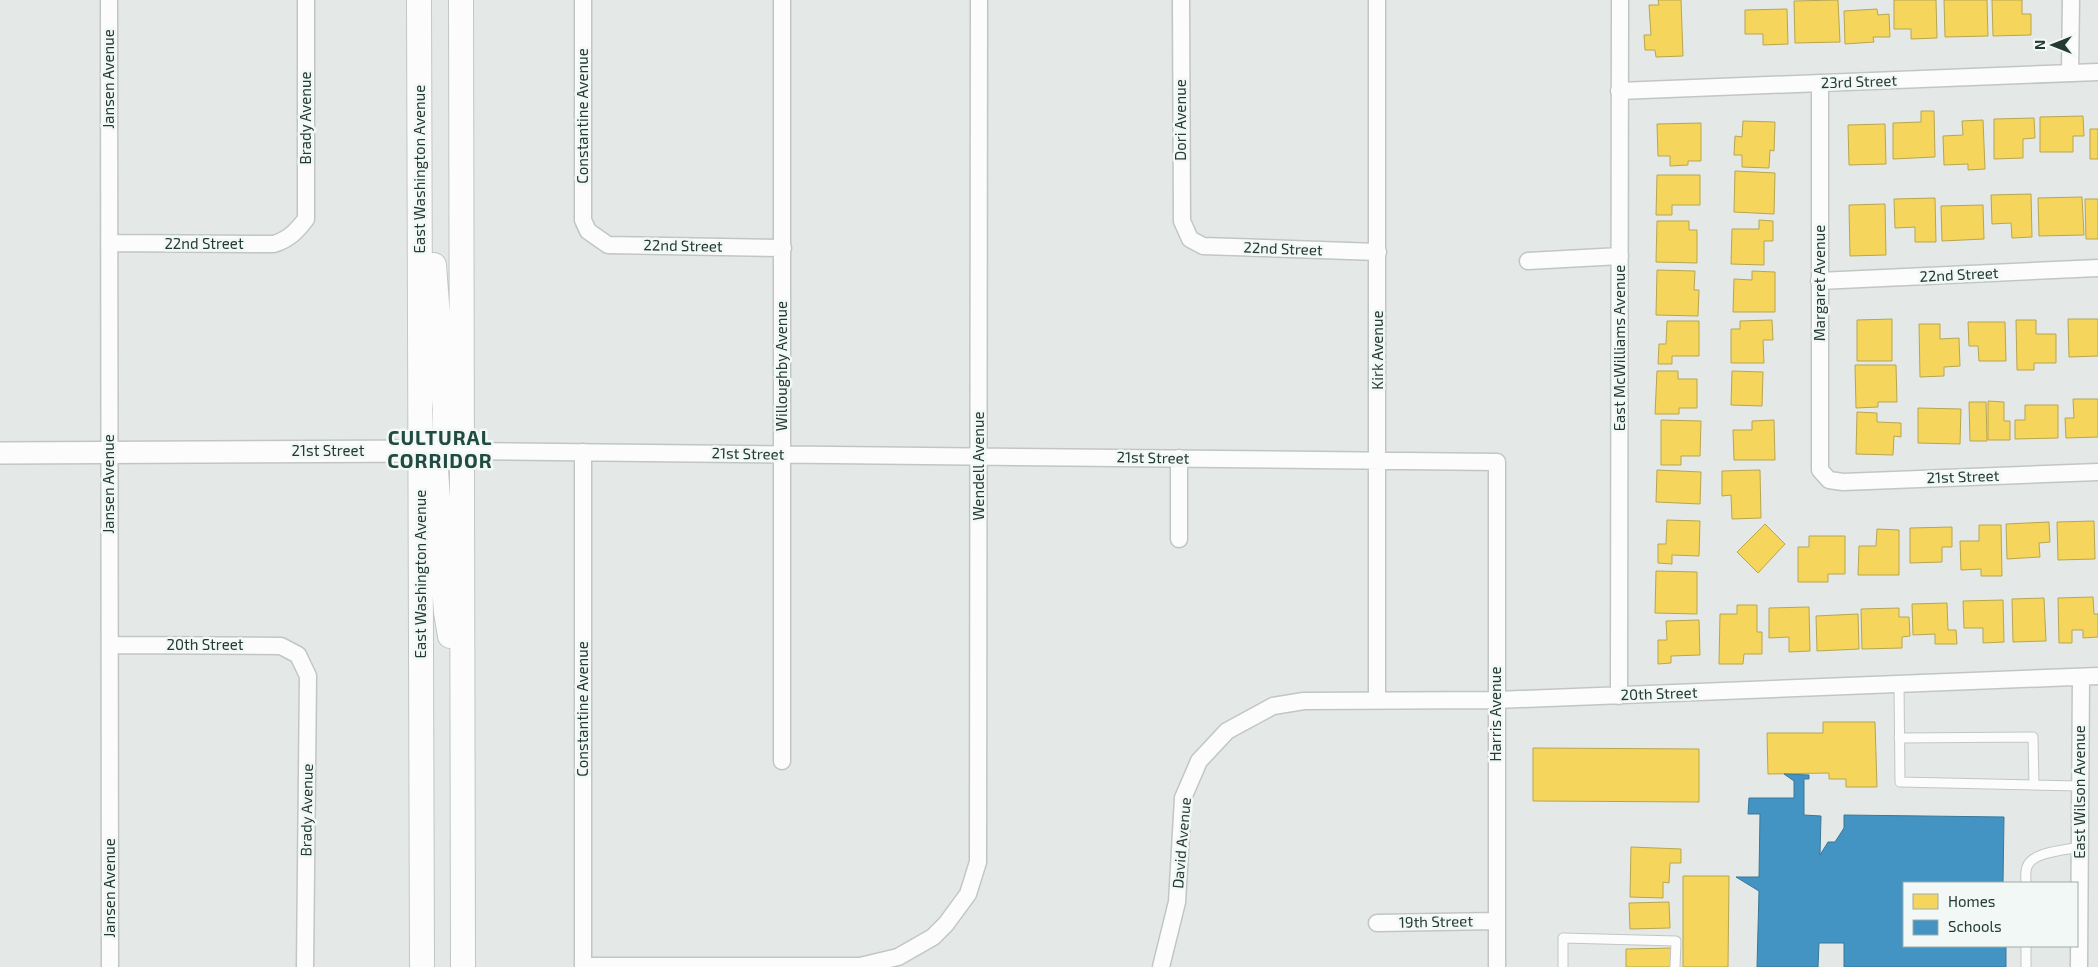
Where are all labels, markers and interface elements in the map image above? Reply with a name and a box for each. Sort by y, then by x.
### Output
north arrow [2028,20,2078,70]
street label: Jansen Avenue [99,29,117,129]
text: N [2031,40,2048,50]
street label: Constantine Avenue [573,48,591,184]
street label: Brady Avenue [296,71,314,165]
street label: 23rd Street [1821,71,1898,91]
street label: Dori Avenue [1171,79,1189,161]
street label: East Washington Avenue [410,85,428,253]
street label: Margaret Avenue [1810,225,1828,341]
street label: 22nd Street [164,234,244,252]
street label: 22nd Street [643,235,723,255]
street label: 22nd Street [1243,238,1323,258]
street label: 22nd Street [1919,263,1999,285]
street label: East McWilliams Avenue [1610,265,1628,431]
street label: Willoughby Avenue [772,301,790,431]
street label: Kirk Avenue [1368,310,1386,390]
street label: Wendell Avenue [969,411,987,521]
district label: CULTURAL CORRIDOR [387,425,493,472]
street label: Jansen Avenue [99,434,117,534]
street label: 21st Street [292,441,365,459]
street label: 21st Street [711,443,785,463]
street label: 21st Street [1116,447,1190,467]
street label: 21st Street [1926,466,2000,486]
street label: East Washington Avenue [411,490,429,658]
street label: 20th Street [167,635,244,653]
street label: Constantine Avenue [573,641,591,777]
street label: Harris Avenue [1486,667,1504,761]
street label: 20th Street [1620,683,1698,703]
street label: East Wilson Avenue [2070,725,2088,859]
street label: Brady Avenue [296,763,316,857]
street label: David Avenue [1168,796,1194,889]
street label: Jansen Avenue [100,838,118,938]
legend [1903,882,2078,947]
text: Homes [1948,892,1995,910]
street label: 19th Street [1399,911,1473,931]
text: Schools [1948,917,2002,935]

